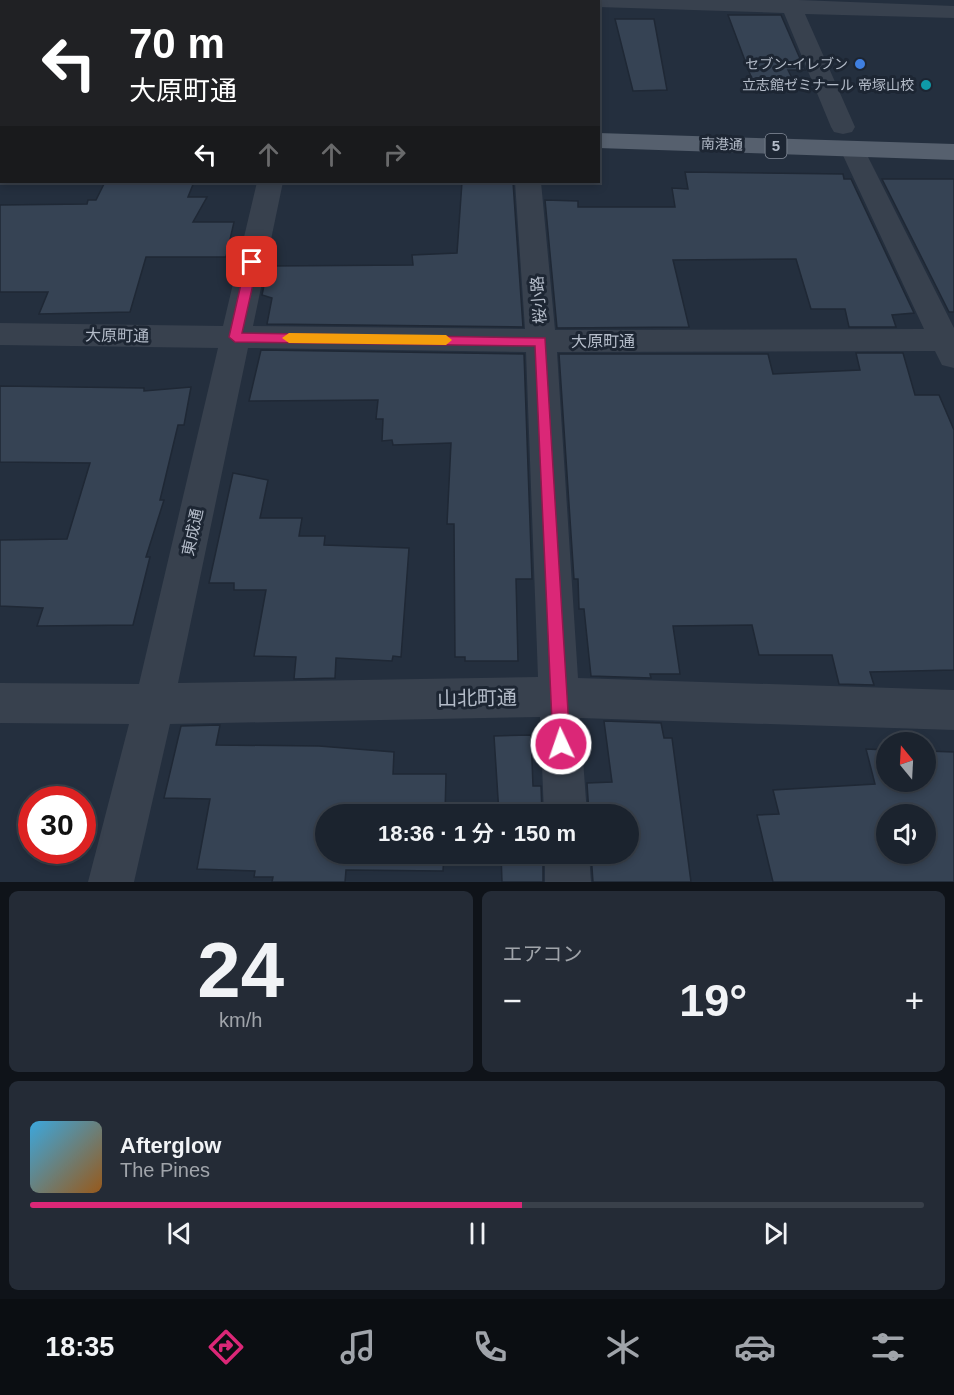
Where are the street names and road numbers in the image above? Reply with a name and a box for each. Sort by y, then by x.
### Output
road number: 5 [766,134,786,158]
street label: 南港通 [701,135,743,153]
street label: 桜小路 [528,275,549,325]
street label: 大原町通 [85,326,149,345]
street label: 大原町通 [571,333,635,350]
street label: 東成通 [179,507,206,557]
street label: 山北町通 [437,686,517,710]

